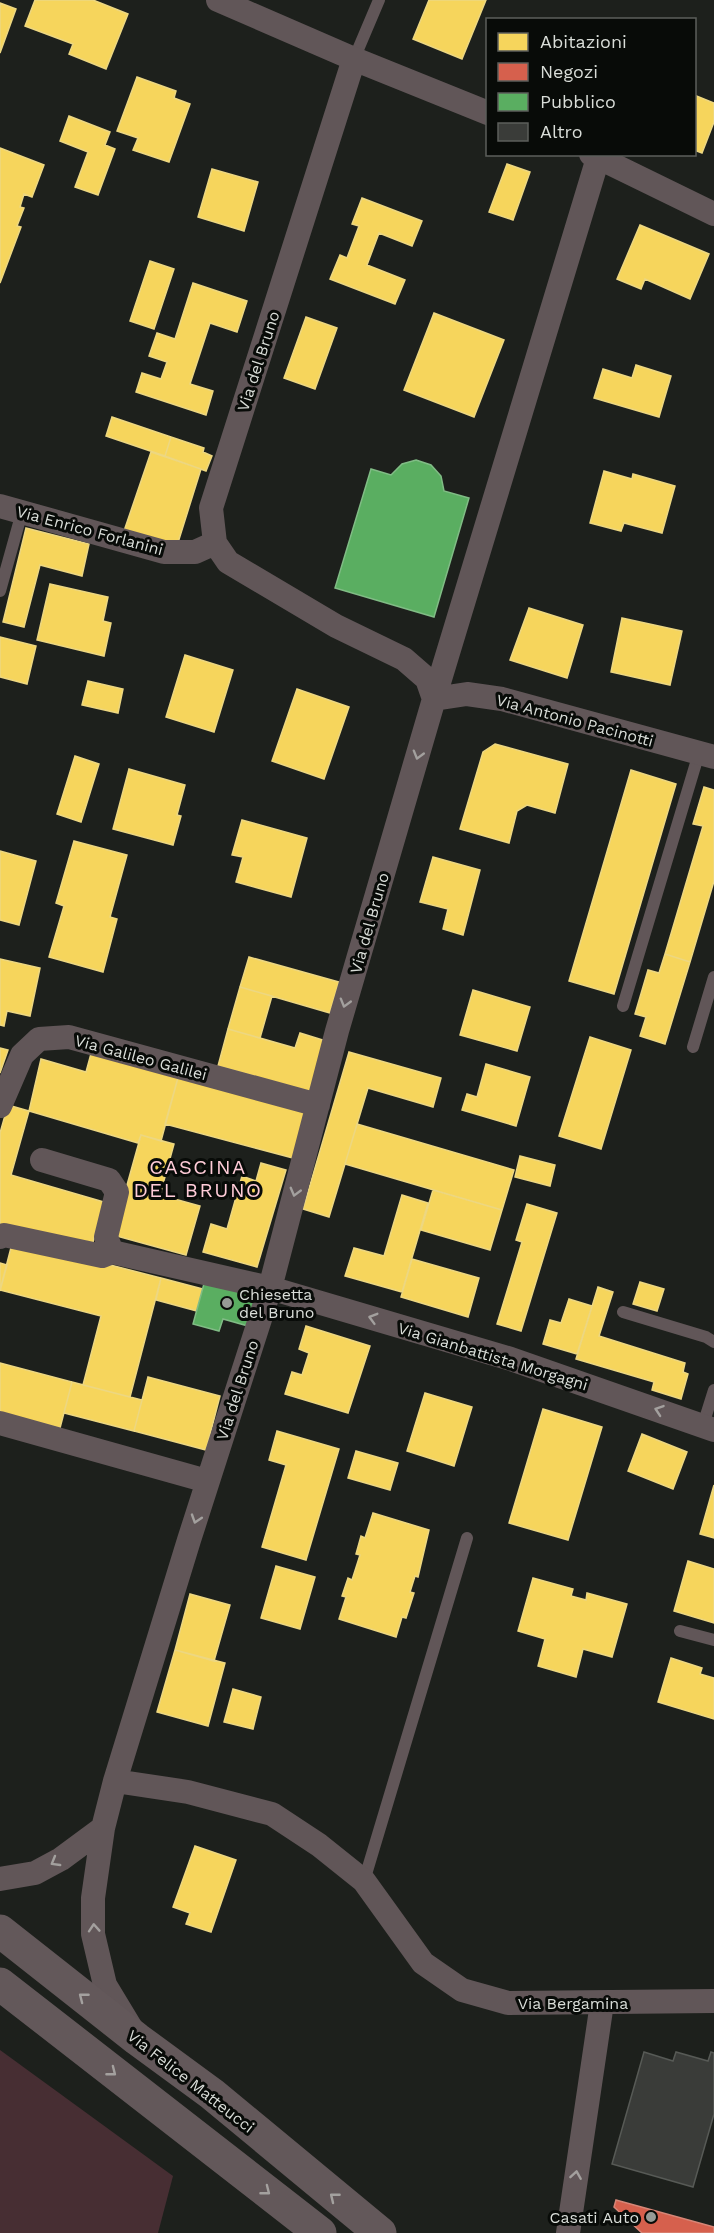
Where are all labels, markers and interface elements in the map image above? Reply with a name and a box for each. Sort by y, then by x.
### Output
legend [486,18,696,156]
text: Abitazioni [540,31,627,52]
text: Negozi [540,61,598,82]
text: Pubblico [540,91,616,112]
text: Altro [540,121,582,142]
street label: Via del Bruno [233,309,284,414]
street label: Via Enrico Forlanini [14,502,165,559]
street label: Via Antonio Pacinotti [494,690,656,751]
one-way arrow [413,750,425,760]
street label: Via del Bruno [346,870,393,976]
one-way arrow [340,997,352,1008]
street label: Via Galileo Galilei [73,1031,209,1084]
district label: CASCINA DEL BRUNO [133,1155,263,1202]
one-way arrow [290,1186,303,1196]
place label: Chiesetta del Bruno [239,1285,314,1322]
marker: Chiesetta del Bruno [220,1296,234,1310]
one-way arrow [368,1313,379,1325]
street label: Via Gianbattista Morgagni [396,1318,590,1394]
street label: Via del Bruno [212,1338,263,1443]
one-way arrow [654,1404,665,1417]
one-way arrow [190,1513,203,1524]
one-way arrow [51,1855,61,1866]
one-way arrow [87,1923,100,1932]
one-way arrow [79,1993,90,2004]
street label: Via Bergamina [518,1994,628,2013]
street label: Via Felice Matteucci [124,2026,258,2137]
one-way arrow [105,2064,116,2075]
one-way arrow [570,2171,582,2180]
one-way arrow [260,2184,271,2195]
one-way arrow [330,2193,341,2204]
place label: Casati Auto [549,2208,639,2227]
marker: Casati Auto [644,2210,658,2224]

